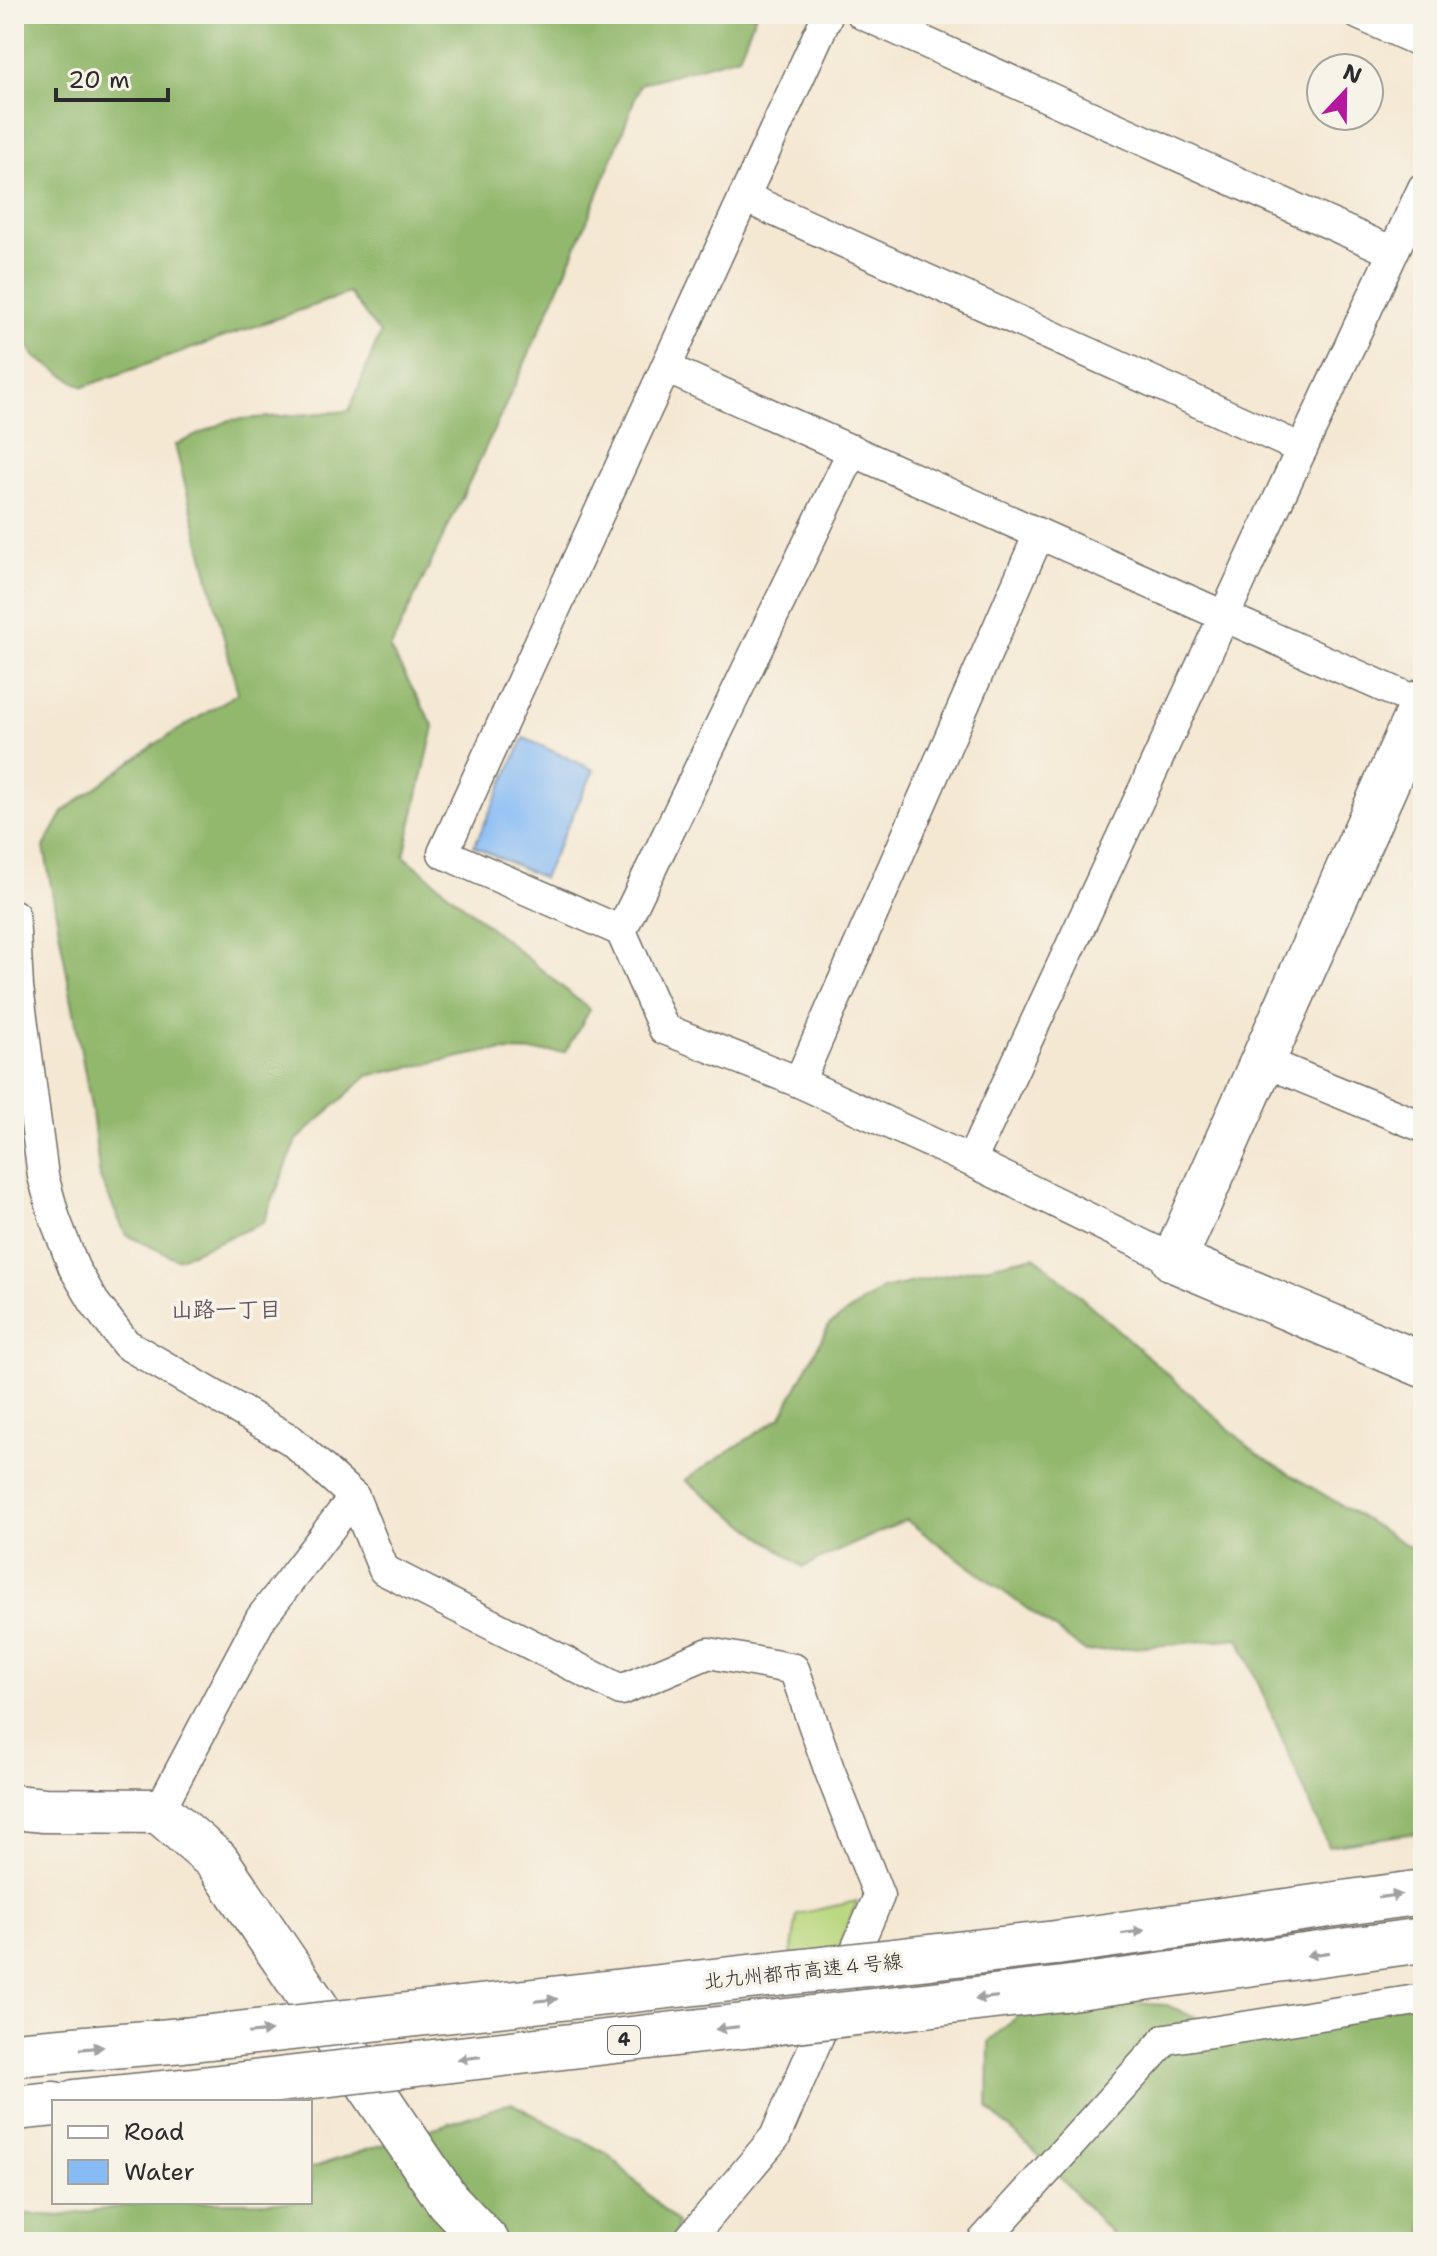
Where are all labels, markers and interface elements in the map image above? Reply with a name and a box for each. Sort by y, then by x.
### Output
scale bar [56,52,168,102]
north arrow [1305,52,1385,132]
text: N [1339,57,1366,91]
text: 20 m [68,64,130,96]
district label: 山路一丁目 [171,1295,281,1324]
one-way arrow [1378,1889,1403,1902]
one-way arrow [1121,1925,1146,1938]
street label: 北九州都市高速４号線 [702,1948,904,1994]
one-way arrow [1305,1948,1330,1961]
one-way arrow [973,1991,998,2004]
one-way arrow [534,1993,559,2006]
one-way arrow [715,2022,740,2035]
one-way arrow [248,2025,273,2038]
road number: 4 [608,2026,640,2054]
one-way arrow [80,2041,105,2054]
one-way arrow [456,2052,481,2065]
legend [52,2100,312,2204]
text: Road [124,2116,184,2148]
text: Water [124,2156,195,2188]

